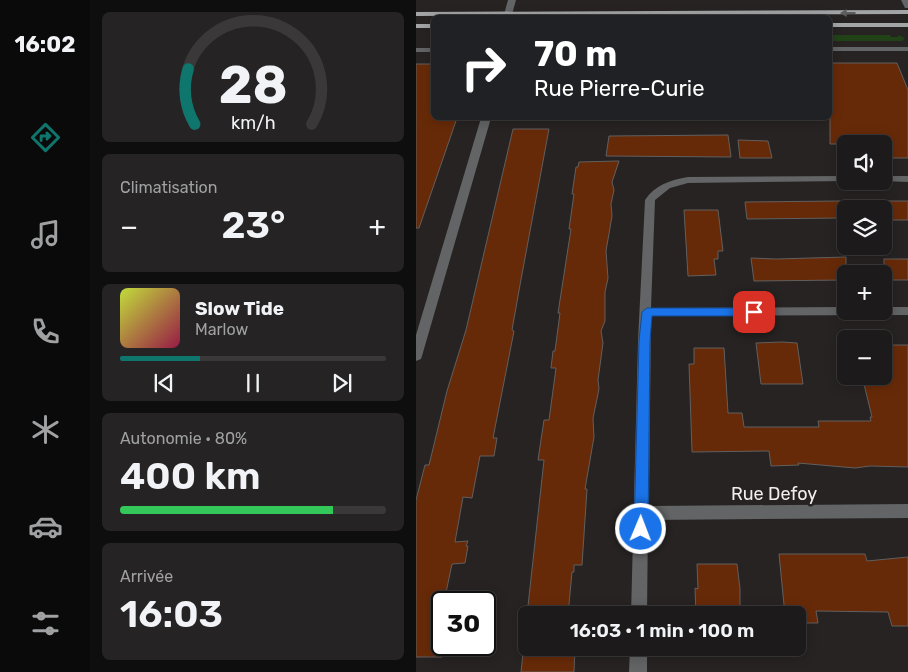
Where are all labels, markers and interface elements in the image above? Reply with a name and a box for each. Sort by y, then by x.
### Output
one-way arrow [840,9,856,17]
text: 16:02 [15,31,75,58]
text: 70 m [534,33,617,75]
icon: right [451,35,516,100]
text: 28 [218,54,288,116]
text: Rue Pierre-Curie [534,75,705,102]
text: km/h [231,112,275,133]
icon: directions [28,120,63,155]
map controls [837,135,892,385]
button: sound [837,135,892,190]
text: Climatisation [120,178,217,197]
button: layers [837,200,892,255]
text: 23° [221,202,285,248]
text: − [120,210,138,243]
text: + [369,210,386,243]
icon: music [28,217,63,252]
button: + [837,265,892,320]
pin [733,291,775,333]
text: Slow Tide [195,297,284,320]
icon: arrive [740,298,768,326]
icon: phone [28,314,63,349]
text: Marlow [195,320,248,339]
button: − [837,330,892,385]
icon: previous [150,369,178,397]
icon: pause [239,369,267,397]
icon: next [328,369,356,397]
icon: climate [28,412,63,447]
text: Autonomie · 80% [120,429,247,448]
text: 400 km [120,453,261,499]
street label: Rue Defoy [731,483,817,505]
position arrow [614,502,666,554]
icon: car [28,509,63,544]
text: Arrivée [120,567,173,586]
text: 16:03 [120,591,223,637]
speed limit sign: 30 [431,591,496,656]
icon: filters [28,606,63,641]
text: 16:03 · 1 min · 100 m [570,619,754,642]

